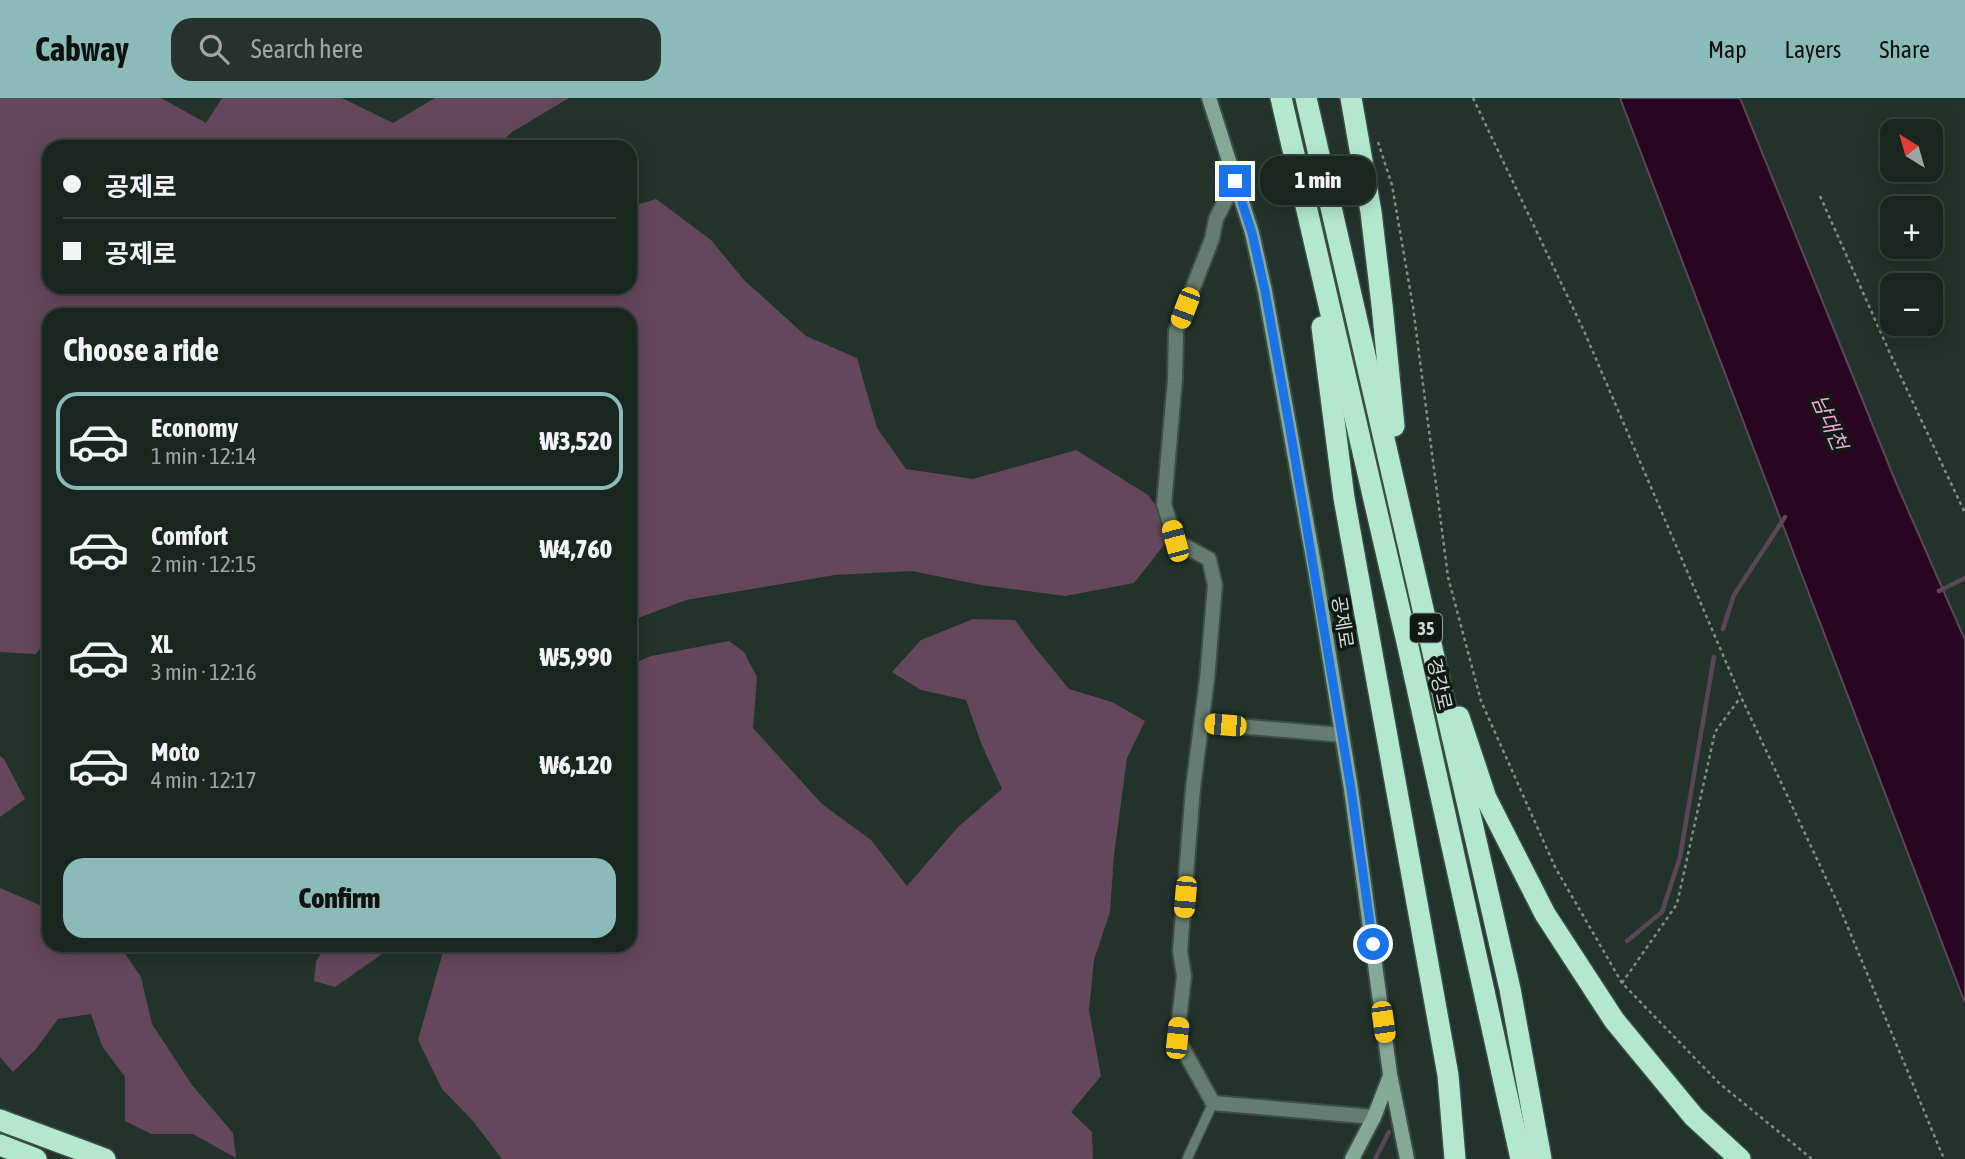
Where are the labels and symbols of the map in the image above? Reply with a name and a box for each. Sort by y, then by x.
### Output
north arrow [1880,119,1942,182]
callout: 1 min [1260,156,1375,206]
route end [1219,165,1251,197]
car [1168,285,1203,331]
water label: 남대천 [1808,391,1853,456]
car [1160,518,1191,564]
street label: 공제로 [1328,594,1358,650]
road number: 35 [1410,614,1442,642]
street label: 경강로 [1423,656,1457,712]
car [1204,713,1247,737]
car [1173,875,1198,919]
route start [1357,928,1389,960]
car [1370,1000,1397,1044]
car [1165,1016,1190,1060]

